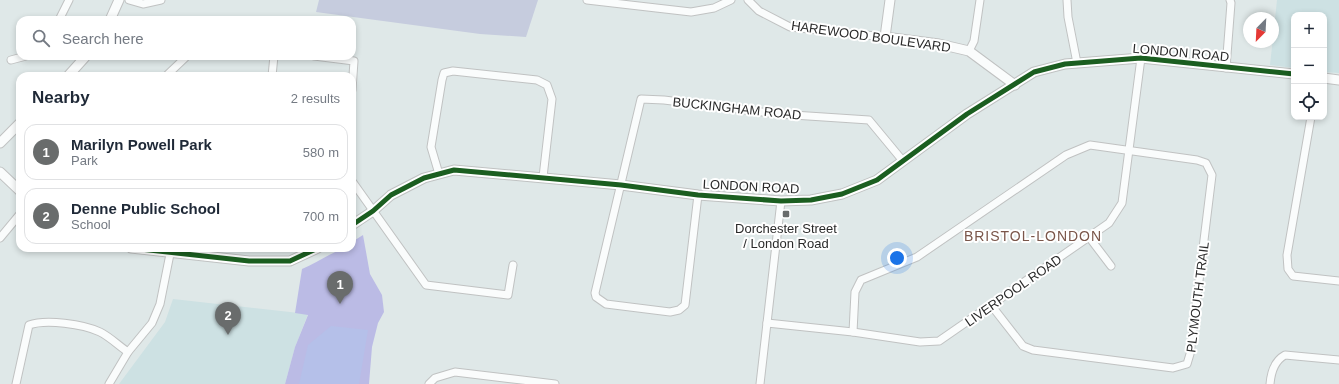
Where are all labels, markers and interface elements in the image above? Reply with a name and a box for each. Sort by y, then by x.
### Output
north arrow [1243,12,1279,48]
map controls [1291,12,1327,120]
button: + [1291,12,1327,48]
search box [16,16,356,60]
street label: HAREWOOD BOULEVARD [790,18,952,55]
icon: search [30,27,52,49]
text: Search here [62,30,144,47]
street label: LONDON ROAD [1132,41,1230,64]
button: − [1291,48,1327,84]
button: locate [1291,84,1327,120]
text: Nearby [32,88,90,107]
text: 2 results [291,91,340,106]
street label: BUCKINGHAM ROAD [672,94,802,123]
text: Marilyn Powell Park [71,136,212,153]
text: 1 [42,145,50,160]
text: 580 m [303,145,339,160]
text: Park [71,153,98,168]
street label: LONDON ROAD [702,176,800,197]
text: Denne Public School [71,200,220,217]
text: 2 [42,209,50,224]
text: 700 m [303,209,339,224]
marker: Dorchester Street / London Road [781,209,791,219]
text: School [71,217,111,232]
place label: Dorchester Street / London Road [735,221,837,251]
district label: BRISTOL-LONDON [964,228,1102,244]
street label: PLYMOUTH TRAIL [1183,241,1212,353]
your location [887,248,907,268]
street label: LIVERPOOL ROAD [962,251,1064,329]
pin: 1 [327,271,353,304]
pin: 2 [215,302,241,335]

